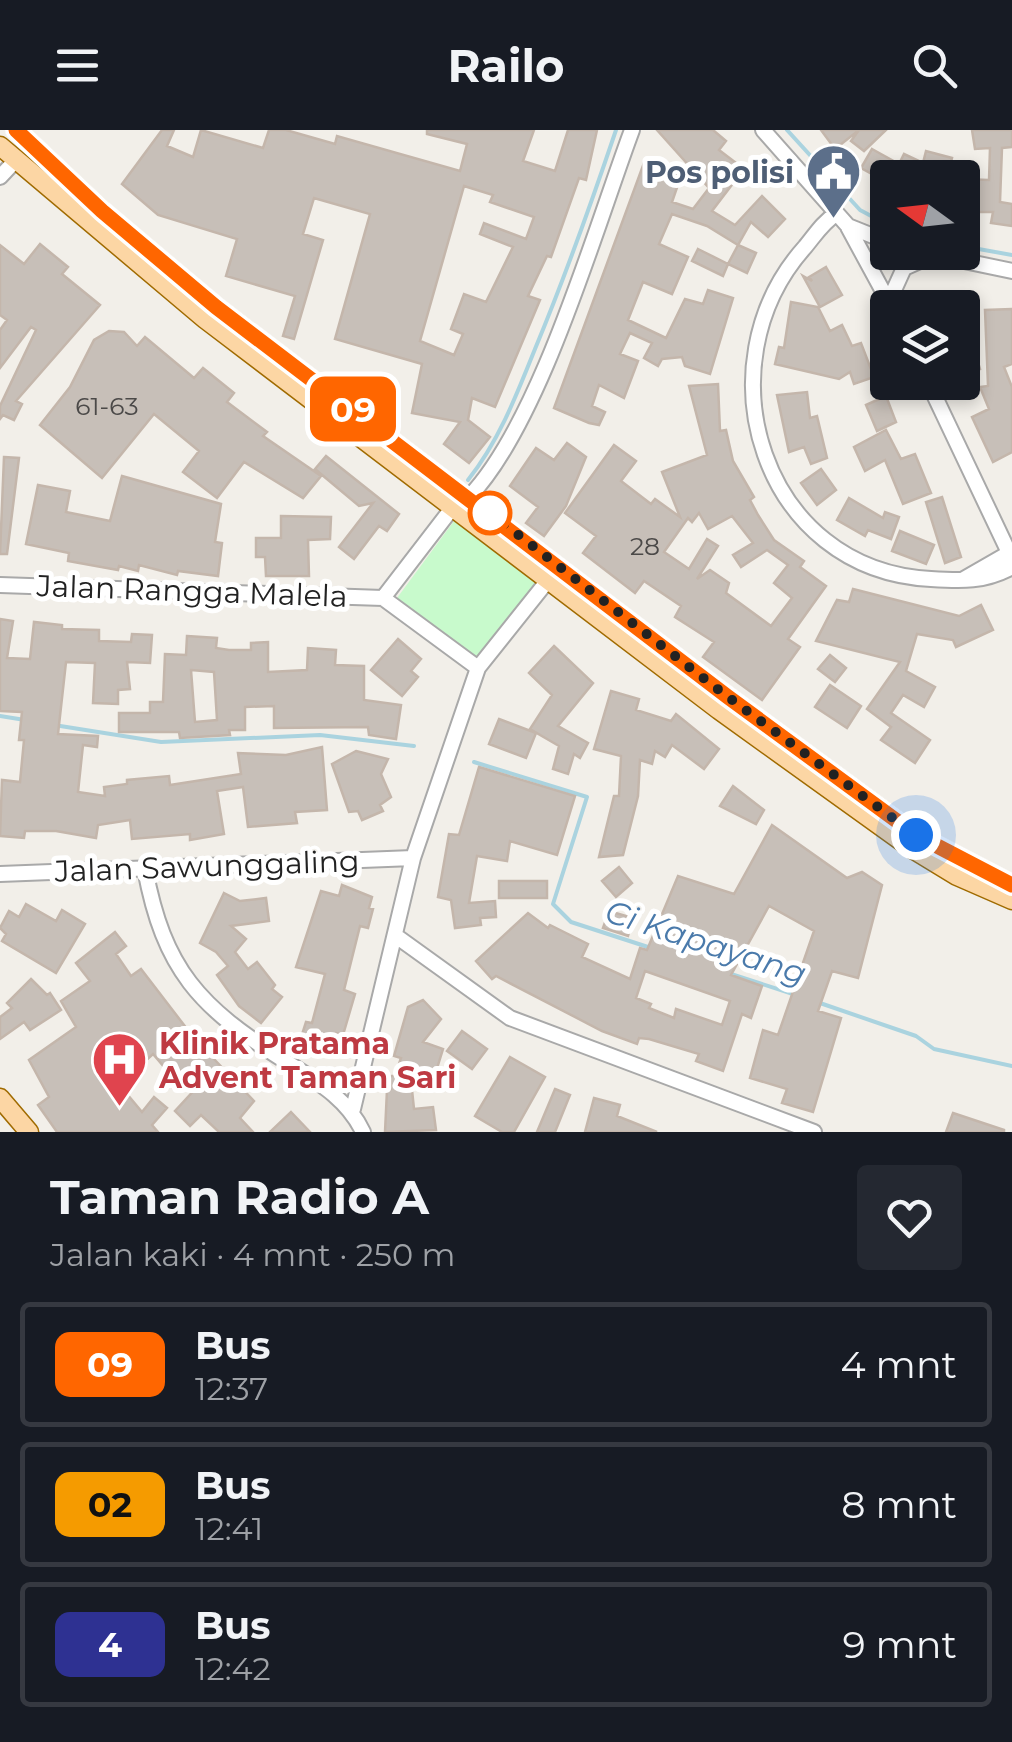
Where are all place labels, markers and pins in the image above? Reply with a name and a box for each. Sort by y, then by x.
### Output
public building icon: Pos polisi [803,142,863,221]
place label: Pos polisi [645,154,794,191]
unlabelled marker [469,492,511,534]
place label: Klinik Pratama Advent Taman Sari [158,1025,456,1096]
hospital icon: Klinik Pratama Advent Taman Sari [90,1030,150,1109]

